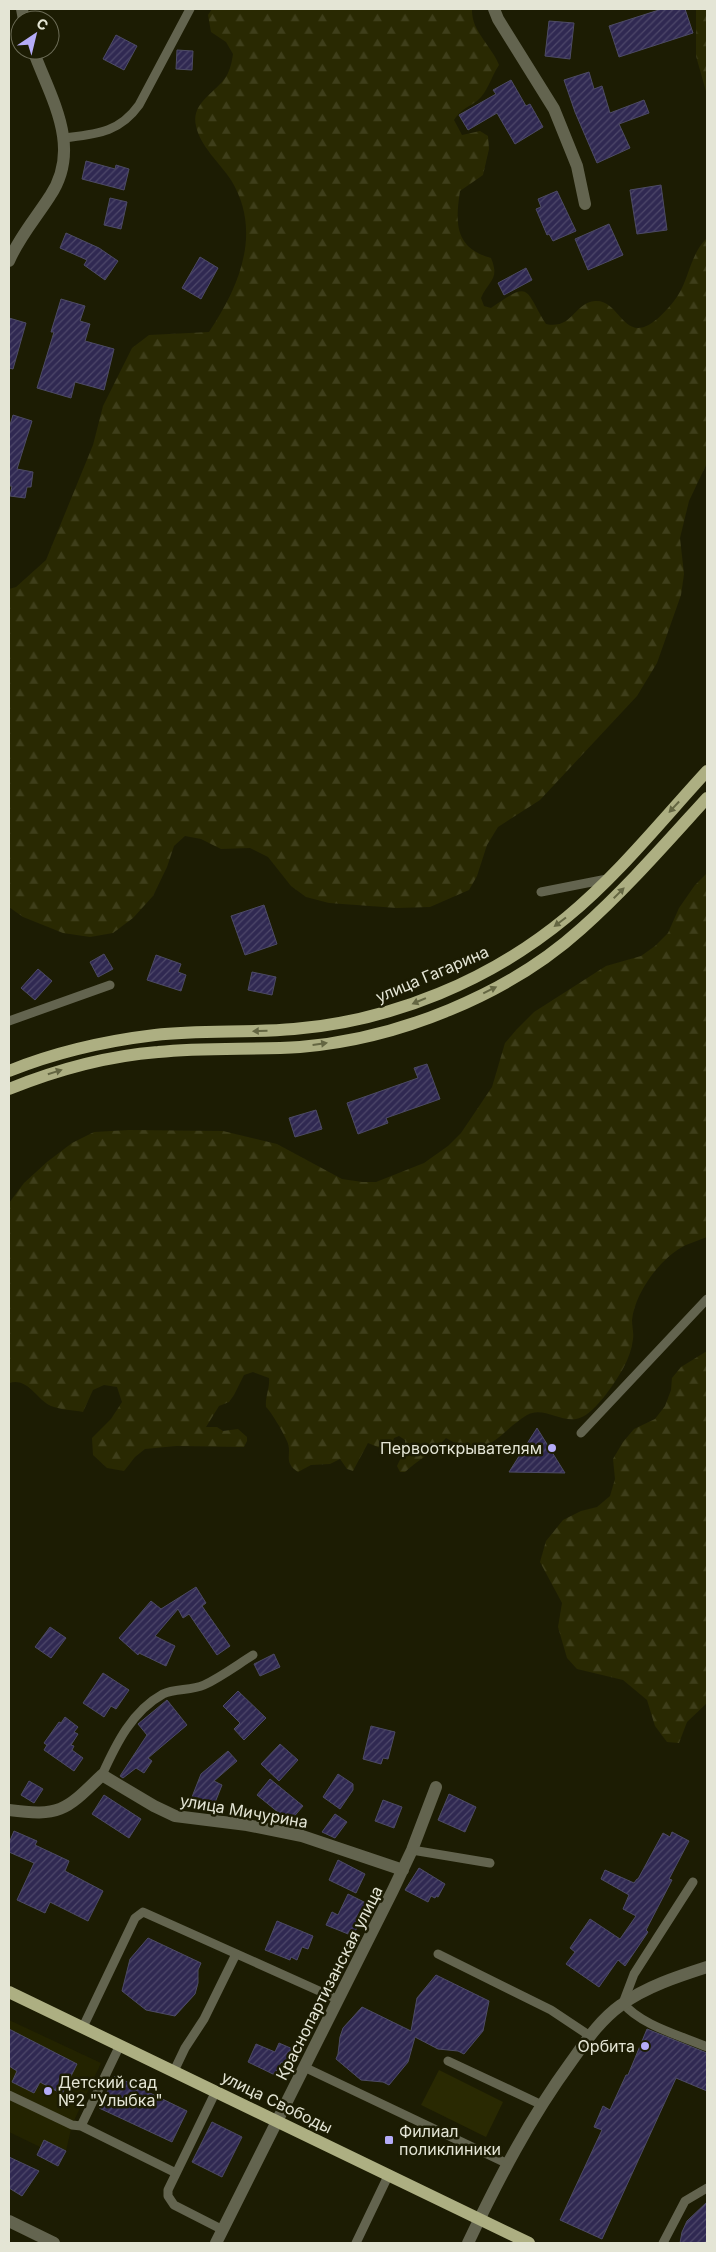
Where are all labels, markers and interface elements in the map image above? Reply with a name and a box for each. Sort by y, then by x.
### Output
north arrow [10,10,60,60]
text: С [34,14,52,34]
one-way arrow [668,801,680,813]
one-way arrow [613,887,625,899]
one-way arrow [554,917,567,928]
street label: улица Гагарина [373,941,491,1007]
one-way arrow [483,986,497,994]
one-way arrow [411,997,426,1005]
one-way arrow [252,1027,268,1035]
one-way arrow [312,1040,328,1048]
one-way arrow [47,1068,62,1076]
place label: Первооткрывателям [380,1438,542,1458]
marker: Первооткрывателям [546,1442,558,1454]
street label: улица Мичурина [178,1790,310,1832]
street label: Краснопартизанская улица [271,1883,387,2083]
place label: Орбита [578,2036,635,2056]
marker: Орбита [639,2040,651,2052]
street label: улица Свободы [218,2066,336,2138]
place label: Детский сад №2 "Улыбка" [58,2072,163,2110]
marker: Детский сад №2 "Улыбка" [42,2085,54,2097]
place label: Филиал поликлиники [399,2121,501,2159]
marker: Филиал поликлиники [383,2134,395,2146]

